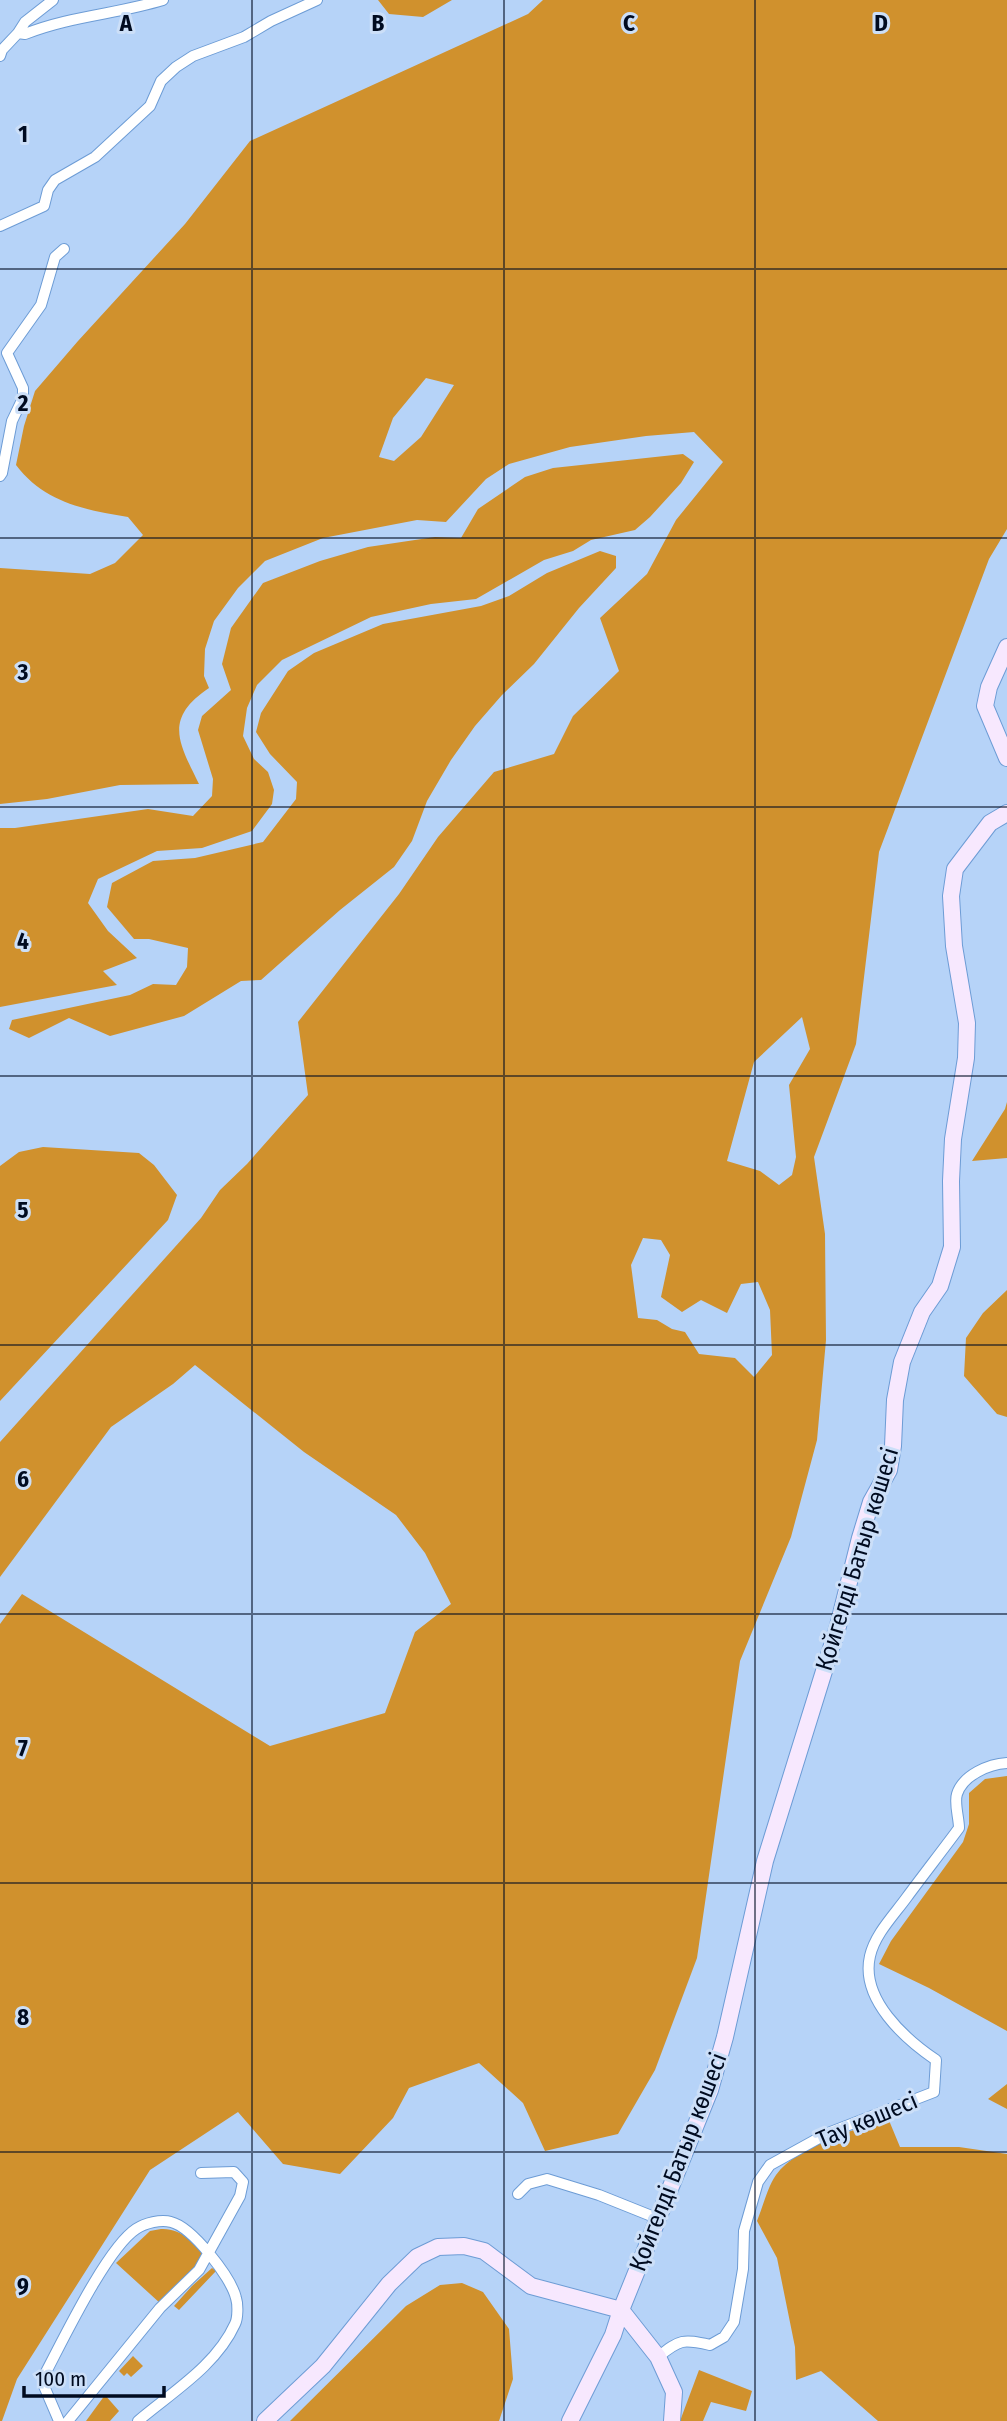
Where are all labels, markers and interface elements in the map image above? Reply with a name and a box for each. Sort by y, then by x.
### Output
text: A [119,9,133,37]
text: B [372,9,385,37]
text: C [623,9,635,37]
text: D [874,9,888,37]
text: 1 [18,120,28,148]
text: 2 [17,389,29,417]
text: 3 [17,658,29,686]
text: 4 [17,927,29,955]
text: 5 [17,1196,29,1224]
street label: Қойгелді Батыр көшесі [810,1444,904,1674]
text: 6 [17,1465,29,1493]
text: 7 [18,1734,28,1762]
text: 8 [17,2003,29,2031]
street label: Қойгелді Батыр көшесі [623,2049,733,2275]
street label: Тау көшесі [812,2086,922,2154]
text: 9 [17,2272,29,2300]
scale bar [24,2354,164,2398]
text: 100 m [35,2366,86,2392]

